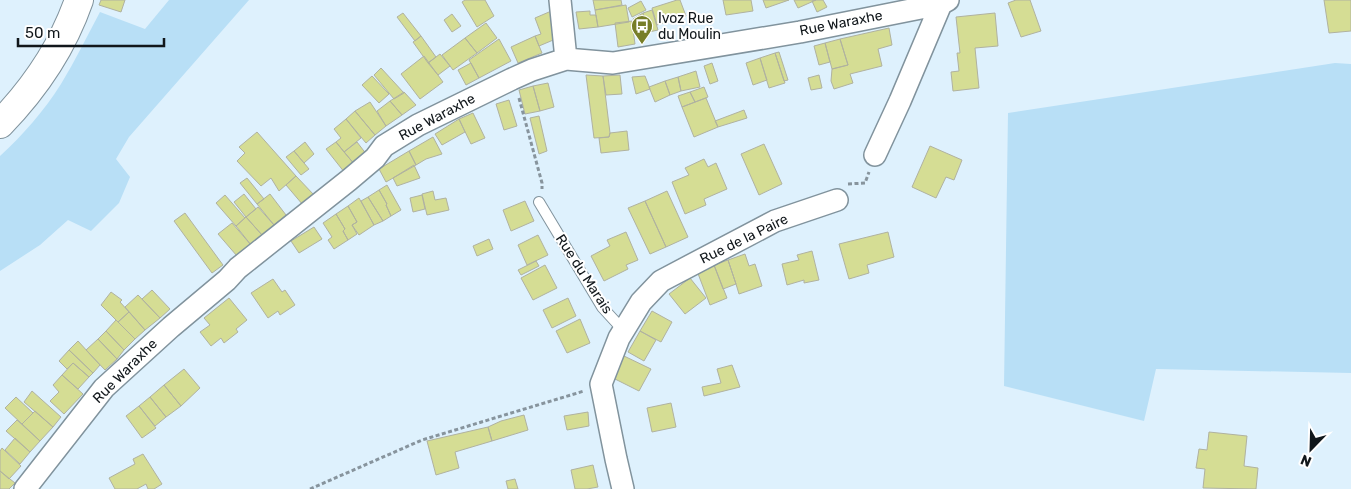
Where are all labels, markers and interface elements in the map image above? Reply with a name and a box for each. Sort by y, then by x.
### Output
street label: Rue Waraxhe [798,7,884,39]
place label: Ivoz Rue du Moulin [658,10,721,43]
bus stop icon: Ivoz Rue du Moulin [630,14,654,45]
scale bar [18,15,164,47]
text: 50 m [25,24,60,42]
street label: Rue Waraxhe [396,90,478,144]
street label: Rue de la Paire [697,210,791,268]
street label: Rue du Marais [552,231,616,317]
street label: Rue Waraxhe [89,335,161,407]
north arrow [1286,424,1336,474]
text: N [1298,451,1314,470]

